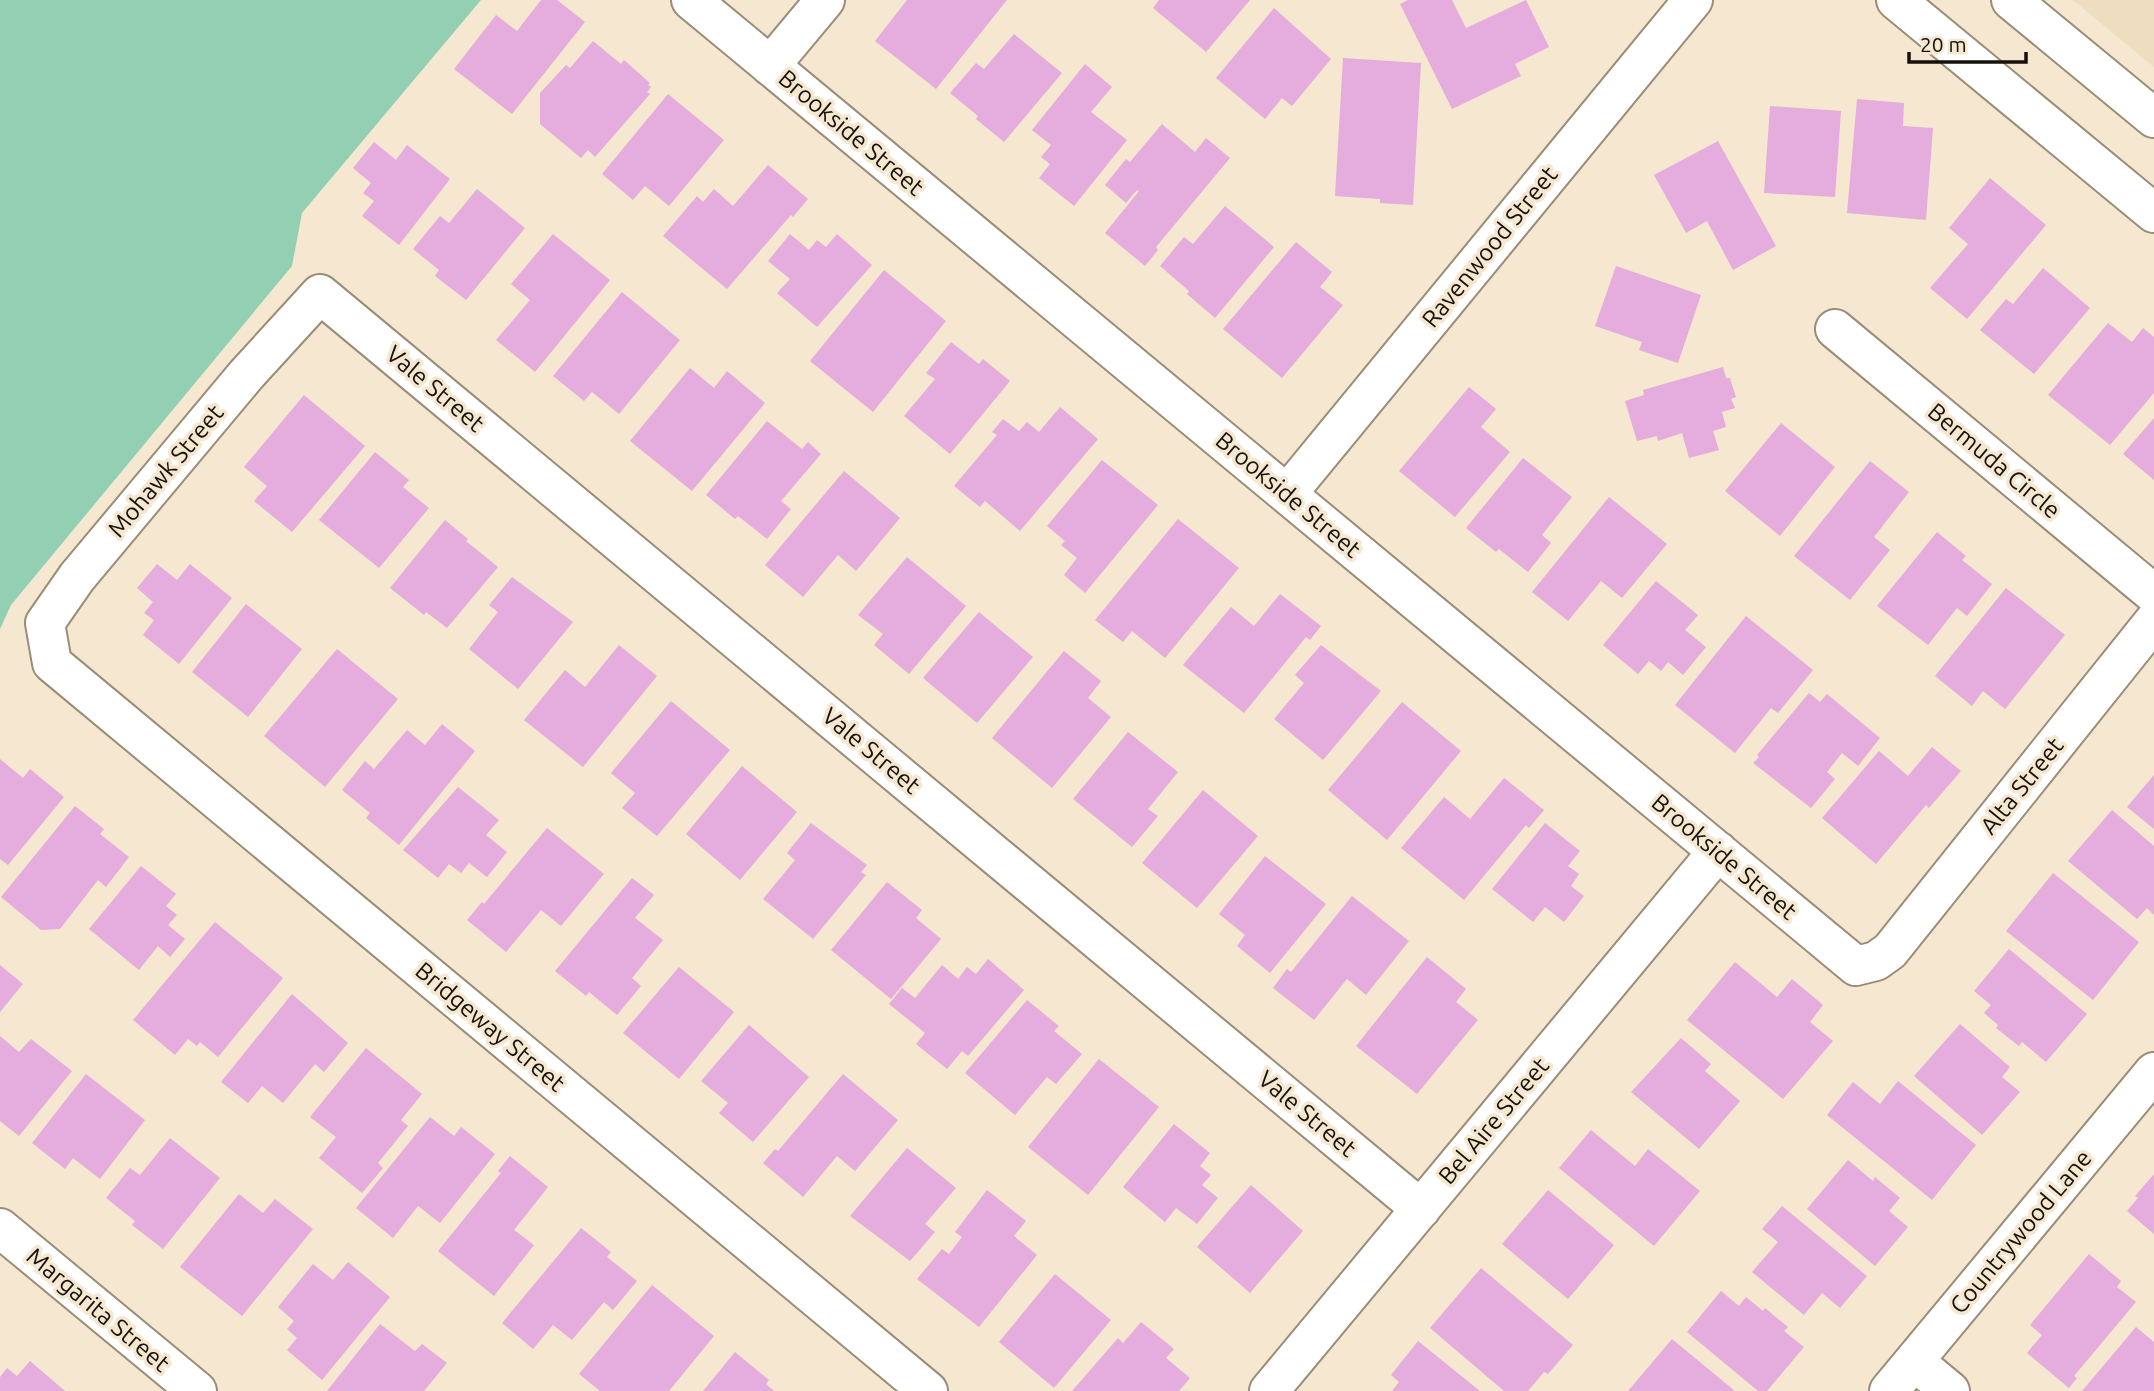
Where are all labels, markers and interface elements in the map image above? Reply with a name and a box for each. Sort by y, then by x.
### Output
scale bar [1909,21,2026,65]
text: 20 m [1920,32,1967,56]
street label: Brookside Street [773,64,930,201]
street label: Ravenwood Street [1416,160,1563,333]
street label: Vale Street [381,340,490,438]
street label: Bermuda Circle [1923,398,2066,524]
street label: Mohawk Street [103,399,229,542]
street label: Brookside Street [1210,426,1367,563]
street label: Vale Street [817,702,926,800]
street label: Alta Street [1975,732,2069,839]
street label: Brookside Street [1646,788,1803,925]
street label: Bridgeway Street [410,956,571,1097]
street label: Bel Aire Street [1433,1052,1555,1189]
street label: Vale Street [1253,1065,1362,1163]
street label: Countrywood Lane [1944,1145,2097,1319]
street label: Margarita Street [22,1242,175,1377]

